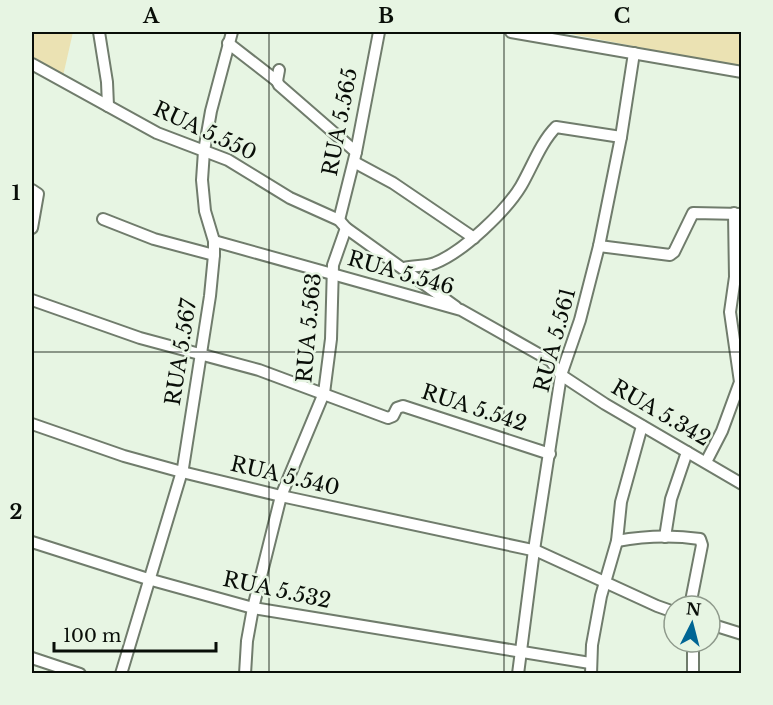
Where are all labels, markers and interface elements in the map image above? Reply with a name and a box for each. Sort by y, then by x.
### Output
text: A [142,4,160,28]
text: B [378,4,394,28]
text: C [614,4,630,28]
street label: RUA 5.565 [317,66,363,178]
street label: RUA 5.550 [149,96,261,166]
text: 1 [12,181,21,205]
street label: RUA 5.546 [345,245,457,301]
street label: RUA 5.563 [291,272,327,384]
street label: RUA 5.561 [529,285,581,395]
street label: RUA 5.567 [160,296,202,407]
street label: RUA 5.342 [607,374,715,452]
street label: RUA 5.542 [418,379,530,437]
street label: RUA 5.540 [228,451,342,501]
text: 2 [9,500,23,524]
street label: RUA 5.532 [221,566,333,614]
north arrow [662,594,722,654]
text: N [685,598,702,620]
scale bar [54,615,216,653]
text: 100 m [63,625,121,647]

